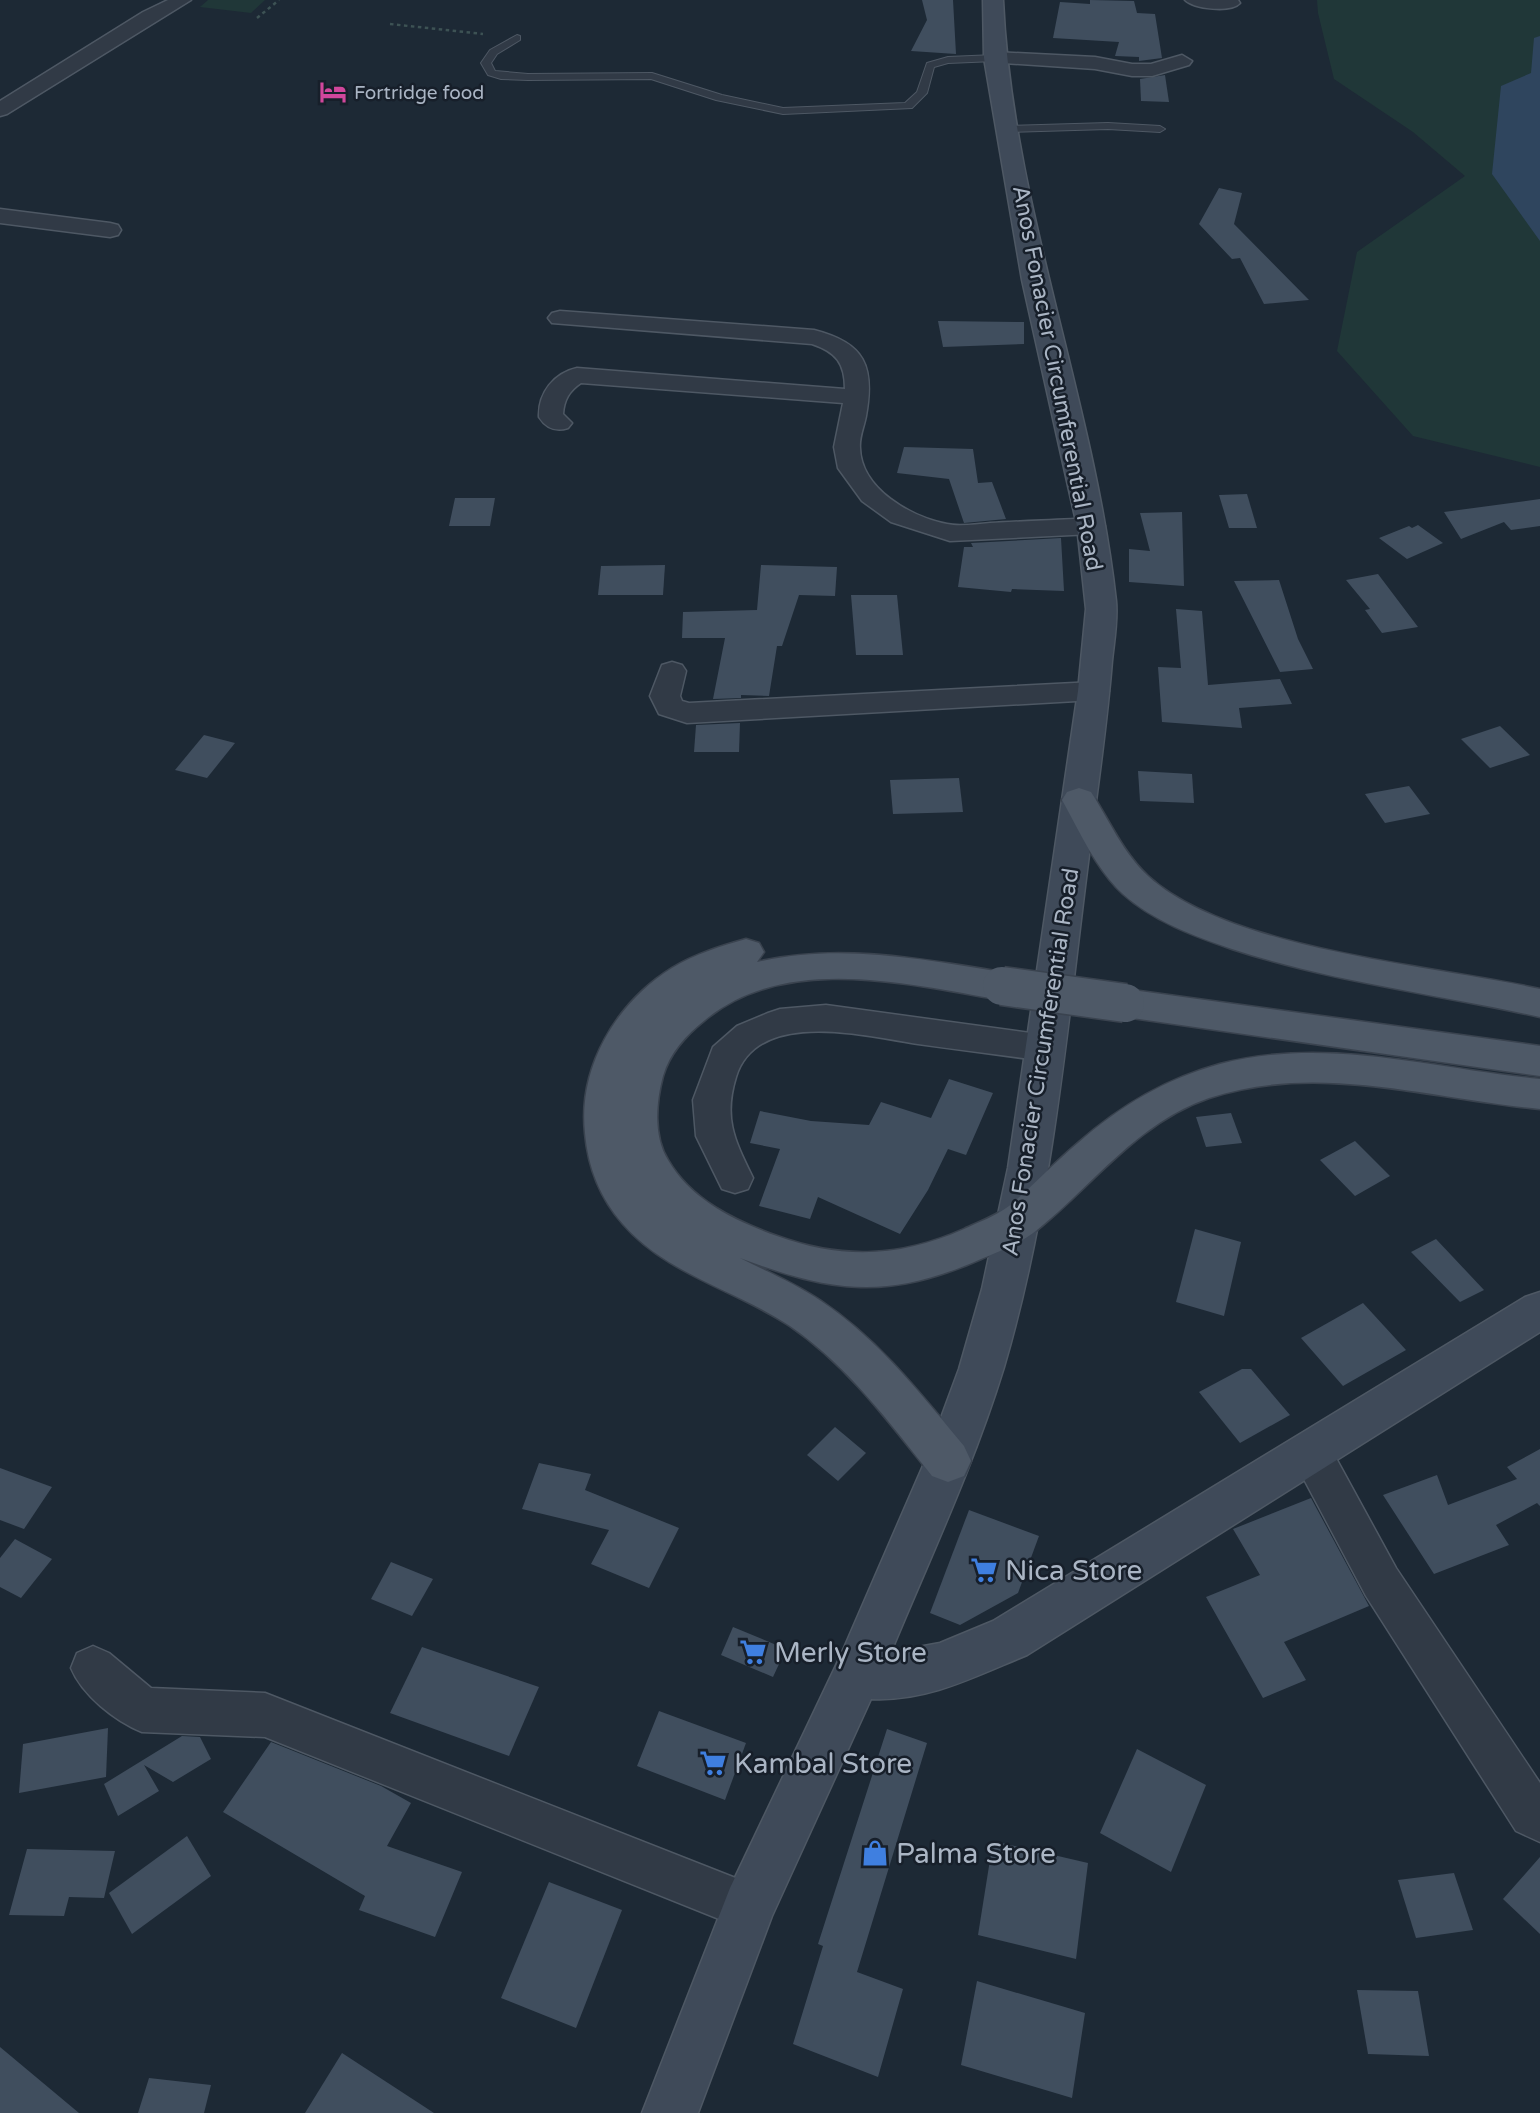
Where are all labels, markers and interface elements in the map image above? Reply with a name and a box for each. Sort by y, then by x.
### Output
hotel icon: Fortridge food [318,77,348,107]
place label: Fortridge food [354,82,484,104]
street label: Anos Fonacier Circumferential Road [1006,183,1108,573]
street label: Anos Fonacier Circumferential Road [996,866,1086,1258]
place label: Nica Store [1005,1554,1142,1588]
supermarket icon: Nica Store [969,1555,999,1585]
place label: Merly Store [774,1636,927,1670]
supermarket icon: Merly Store [738,1637,768,1667]
place label: Kambal Store [734,1747,912,1781]
supermarket icon: Kambal Store [698,1748,728,1778]
place label: Palma Store [896,1837,1056,1871]
shop icon: Palma Store [860,1838,890,1868]

